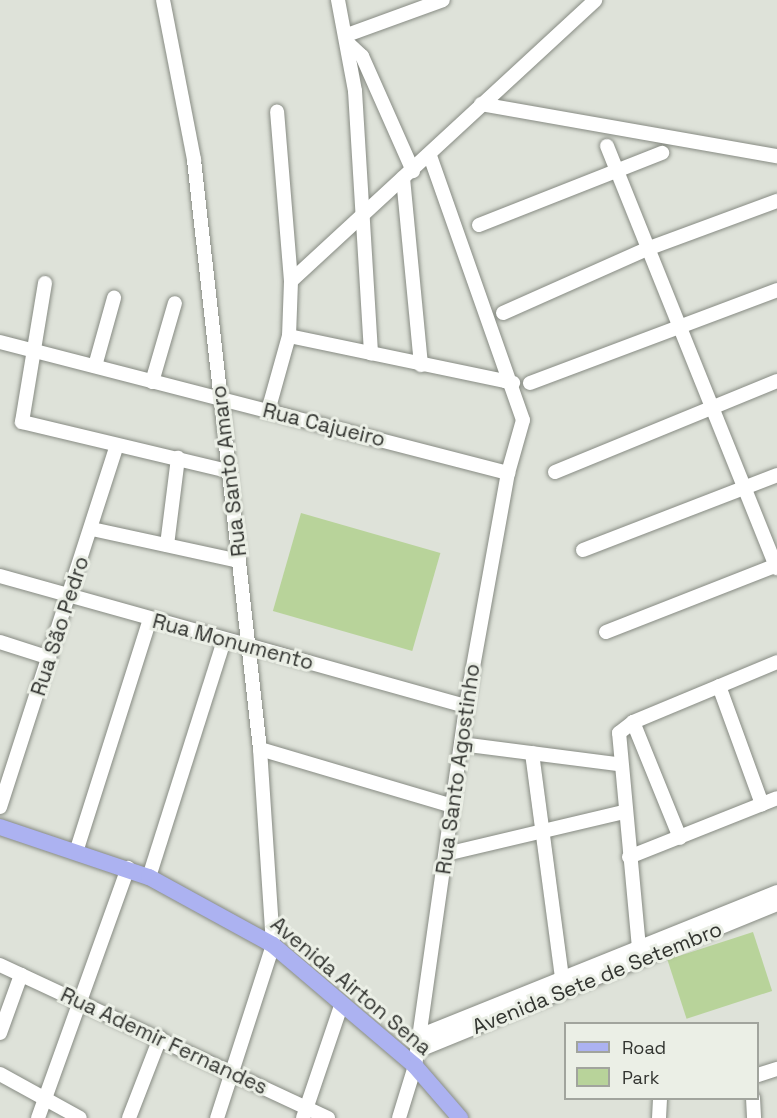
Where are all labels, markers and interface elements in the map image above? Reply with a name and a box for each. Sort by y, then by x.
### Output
street label: Rua Santo Amaro [206,384,252,558]
street label: Rua Cajueiro [260,398,388,452]
street label: Rua São Pedro [26,553,94,699]
street label: Rua Monumento [150,608,316,676]
street label: Rua Santo Agostinho [431,662,485,876]
street label: Avenida Airton Sena [265,911,437,1061]
street label: Avenida Sete de Setembro [468,916,726,1040]
street label: Rua Ademir Fernandes [56,982,272,1100]
legend [564,1022,759,1100]
text: Road [622,1036,666,1059]
text: Park [622,1066,659,1089]

